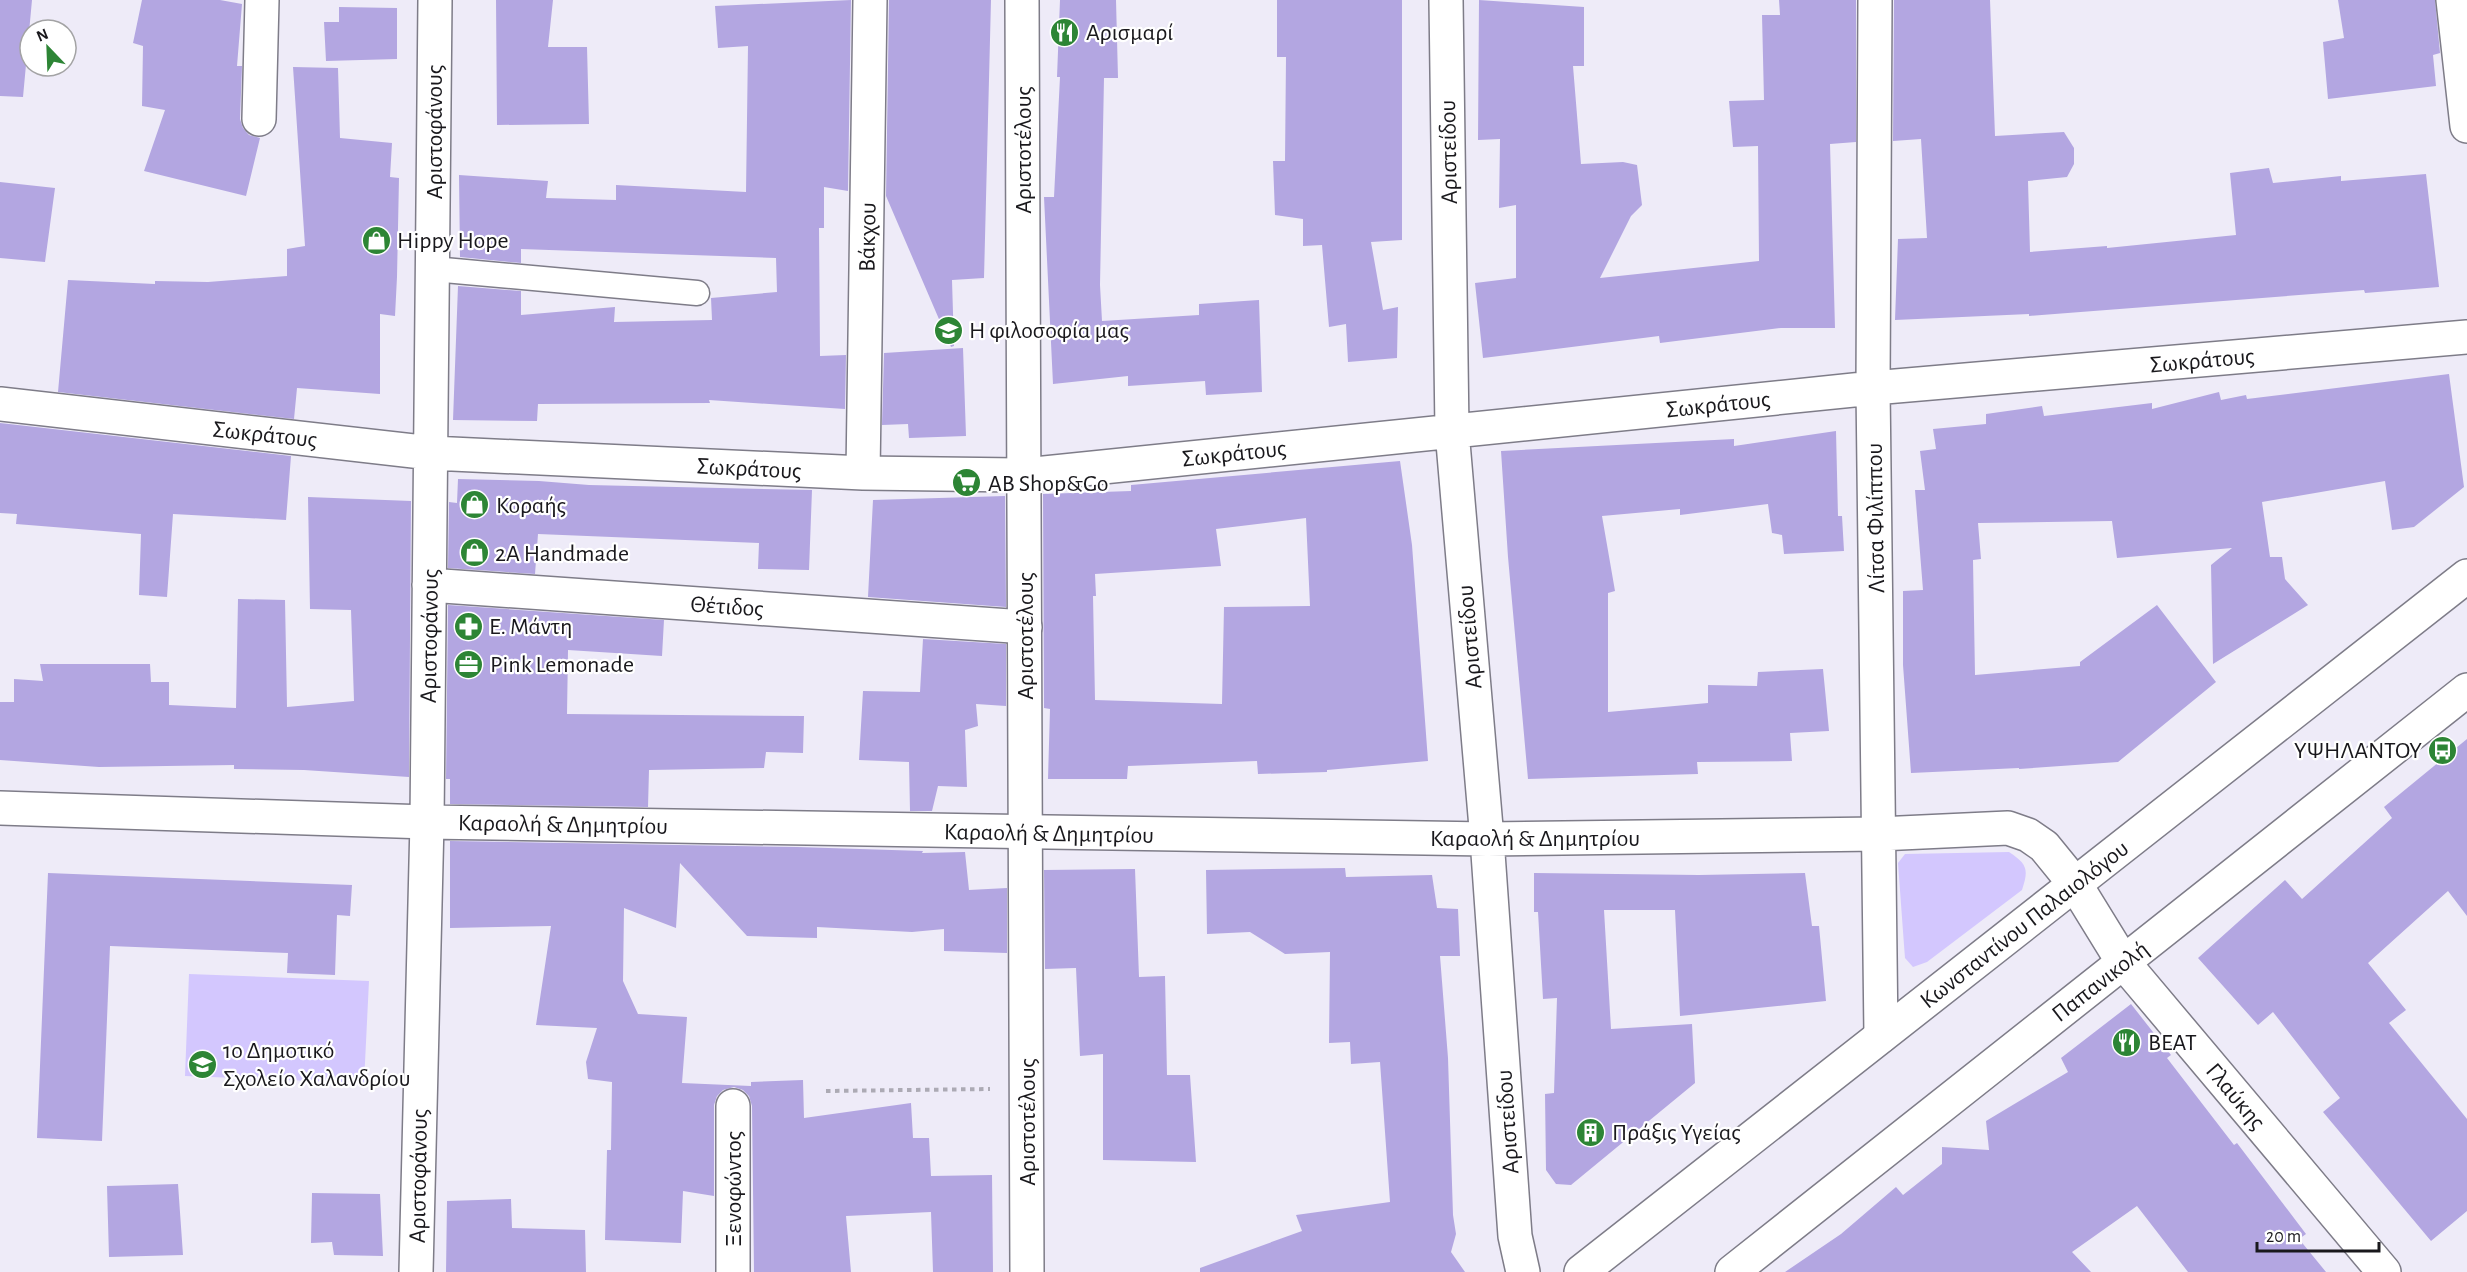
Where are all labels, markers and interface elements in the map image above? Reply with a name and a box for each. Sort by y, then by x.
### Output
restaurant icon: Αρισμαρί [1049,16,1081,48]
north arrow [18,18,78,78]
place label: Αρισμαρί [1086,21,1173,45]
text: N [34,26,51,45]
street label: Αριστοφάνους [423,65,447,199]
street label: Αριστοτέλους [1012,86,1036,214]
street label: Αριστείδου [1436,100,1462,204]
street label: Βάκχου [855,202,881,272]
shop icon: Hippy Hope [360,224,392,256]
place label: Hippy Hope [397,229,509,253]
school or university icon: Η φιλοσοφία μας [932,314,964,346]
place label: Η φιλοσοφία μας [969,319,1129,343]
street label: Σωκράτους [2149,344,2255,378]
street label: Σωκράτους [1665,388,1772,422]
street label: Σωκράτους [211,418,318,452]
street label: Σωκράτους [1181,437,1288,471]
street label: Λίτσα Φιλίππου [1863,443,1889,593]
street label: Σωκράτους [696,454,802,484]
supermarket icon: ΑΒ Shop&Go [951,467,983,499]
place label: ΑΒ Shop&Go [988,472,1109,496]
shop icon: Κοραής [459,489,491,521]
place label: Κοραής [496,494,566,518]
shop icon: 2A Handmade [458,537,490,569]
place label: 2A Handmade [495,542,629,566]
street label: Αριστοφάνους [417,569,443,703]
street label: Αριστοτέλους [1014,572,1038,700]
street label: Αριστείδου [1453,584,1487,690]
street label: Θέτιδος [690,592,764,622]
pharmacy icon: Ε. Μάντη [452,610,484,642]
place label: Ε. Μάντη [489,615,572,639]
office icon: Pink Lemonade [453,648,485,680]
place label: Pink Lemonade [490,653,634,677]
bus stop icon: ΥΨΗΛΑΝΤΟΥ [2427,734,2459,766]
place label: ΥΨΗΛΑΝΤΟΥ [2294,739,2422,763]
street label: Καραολή & Δημητρίου [458,811,668,839]
street label: Καραολή & Δημητρίου [944,820,1154,848]
street label: Καραολή & Δημητρίου [1430,827,1640,851]
street label: Κωνσταντίνου Παλαιολόγου [1916,836,2133,1013]
street label: Παπανικολή [2048,937,2153,1027]
restaurant icon: ΒΕΑΤ [2111,1026,2143,1058]
place label: ΒΕΑΤ [2148,1031,2197,1055]
place label: 1ο Δημοτικό Σχολείο Χαλανδρίου [223,1039,410,1091]
school or university icon: 1ο Δημοτικό Σχολείο Χαλανδρίου [186,1048,218,1080]
street label: Αριστοτέλους [1016,1058,1040,1186]
street label: Γλαύκης [2201,1059,2270,1134]
street label: Αριστείδου [1492,1069,1524,1175]
street label: Αριστοφάνους [406,1109,432,1243]
building icon: Πράξις Υγείας [1575,1116,1607,1148]
place label: Πράξις Υγείας [1612,1121,1741,1145]
street label: Ξενοφώντος [722,1131,746,1247]
scale bar [2257,1215,2378,1253]
text: 20 m [2266,1228,2301,1246]

